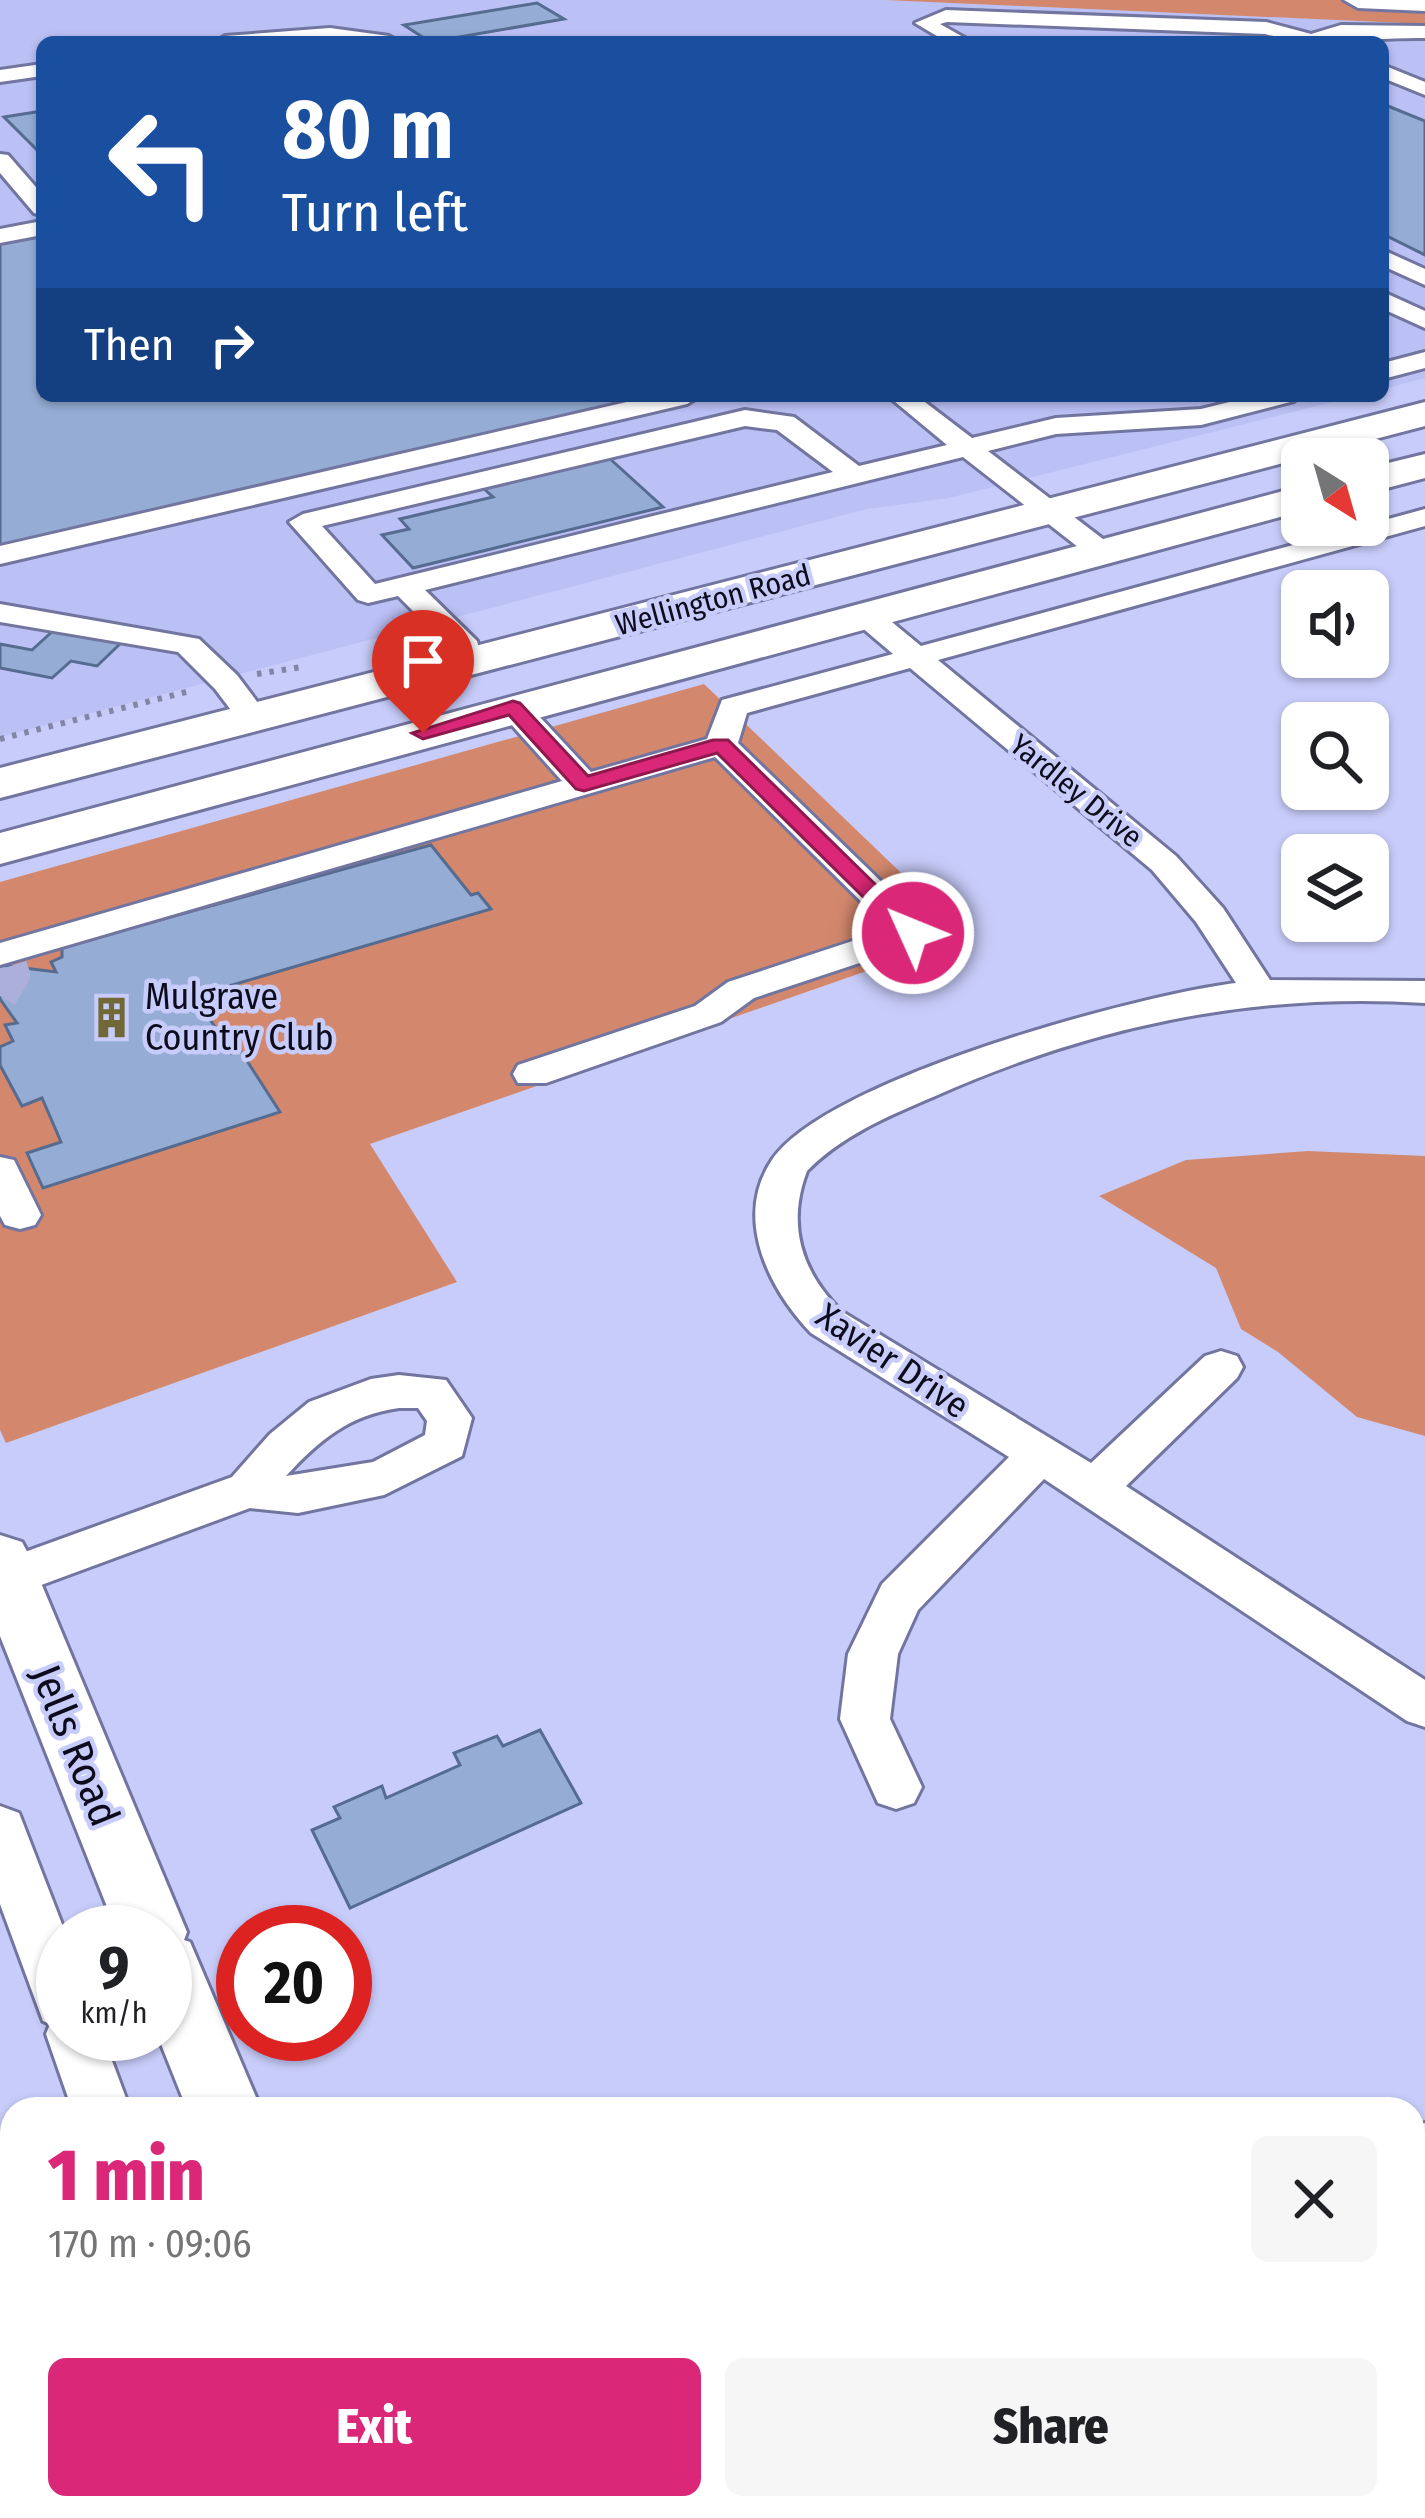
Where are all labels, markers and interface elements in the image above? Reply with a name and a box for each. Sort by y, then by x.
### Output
text: 80 m [282,79,454,180]
icon: left [84,84,240,240]
text: Turn left [282,181,468,245]
icon: right [199,312,265,378]
text: Then [84,318,175,372]
north arrow [1281,438,1389,546]
map controls [1281,438,1389,942]
street label: Wellington Road [612,557,814,643]
button: sound [1281,570,1389,678]
pin [372,610,474,733]
icon: arrive [390,628,456,694]
button: search [1281,702,1389,810]
street label: Yardley Drive [1003,727,1149,855]
button: layers [1281,834,1389,942]
position arrow [850,870,976,996]
place label: Mulgrave Country Club [145,975,334,1060]
building icon: Mulgrave Country Club [88,994,134,1040]
street label: Xavier Drive [808,1294,977,1428]
street label: Jells Road [20,1658,130,1833]
speed limit sign: 20 [216,1905,372,2061]
text: 9 [98,1932,130,2004]
text: km/h [81,1995,147,2031]
text: 1 min [48,2133,205,2219]
button: close [1251,2136,1377,2262]
text: 170 m · 09:06 [48,2221,252,2267]
button: Exit [48,2358,701,2496]
button: Share [725,2358,1377,2496]

